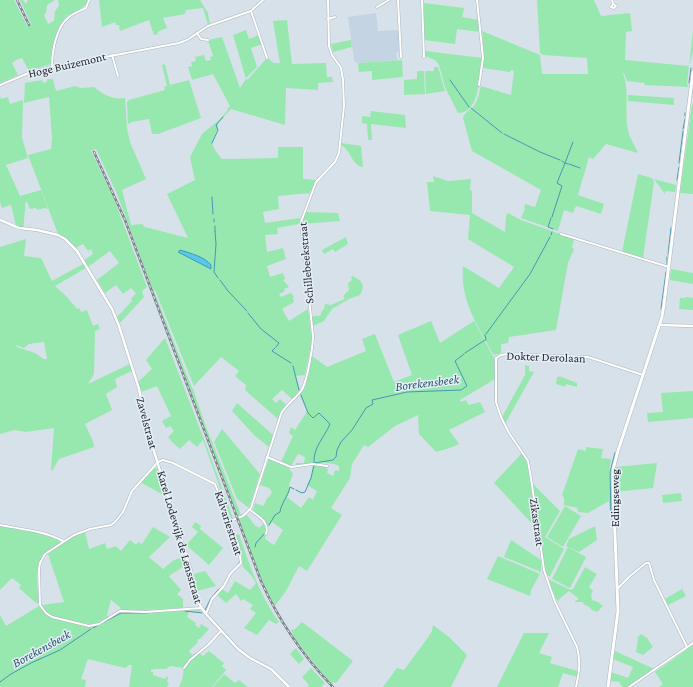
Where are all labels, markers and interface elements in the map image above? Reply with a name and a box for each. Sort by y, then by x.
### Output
street label: Hoge Buizemont [27,49,108,81]
street label: Schillebeekstraat [295,221,317,304]
street label: Dokter Derolaan [506,349,586,365]
water label: Borekensbeek [394,371,461,394]
street label: Zavelstraat [133,395,161,452]
street label: Karel Lodewijk de Lensstraat [154,469,206,606]
street label: Edingseweg [608,469,622,527]
street label: Kalvariestraat [212,489,246,558]
street label: Zikastraat [527,497,547,548]
water label: Borekensbeek [9,626,74,671]

